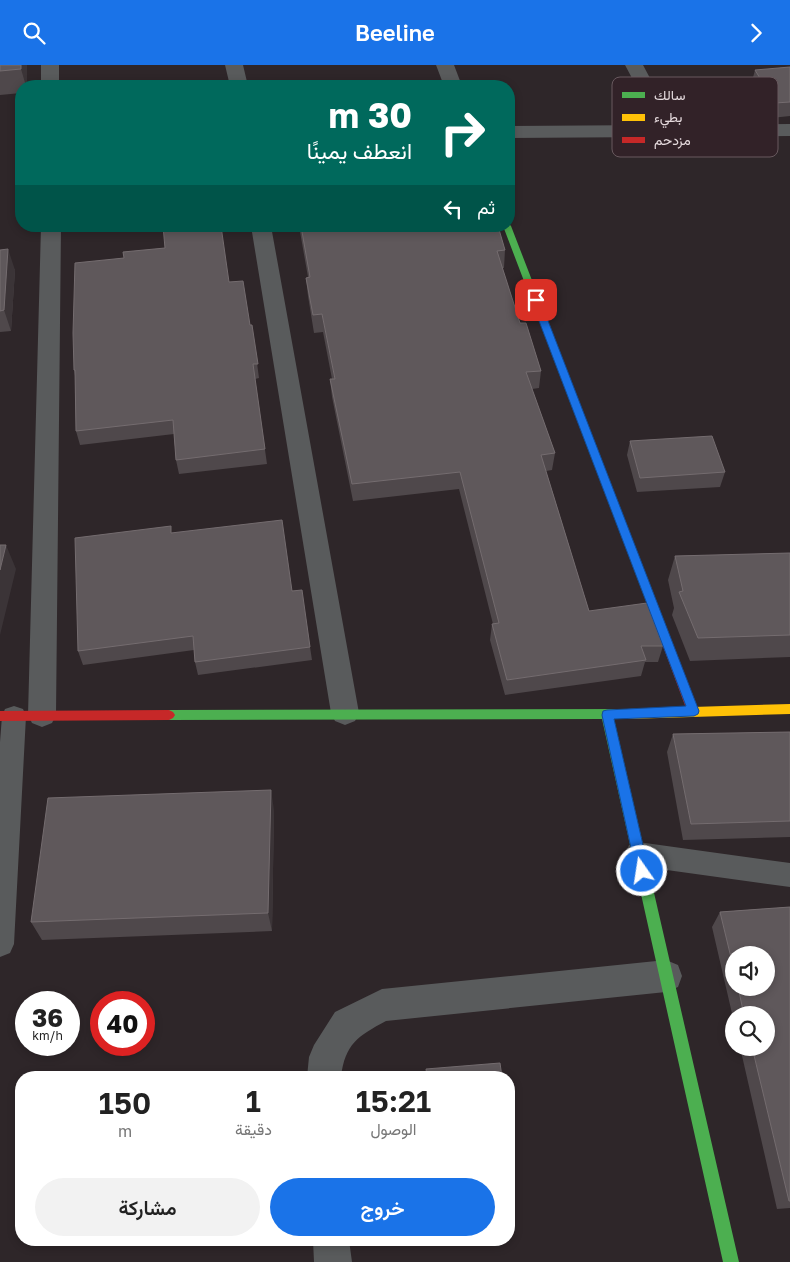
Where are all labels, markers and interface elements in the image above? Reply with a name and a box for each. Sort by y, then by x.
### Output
icon: search [20,19,48,47]
text: Beeline [355,19,435,46]
icon: forward [742,19,770,47]
legend [612,77,778,157]
text: سالك [654,86,685,103]
text: 30 m [328,94,412,136]
icon: right [430,100,495,165]
text: بطيء [654,108,682,129]
text: مزدحم [654,131,691,149]
text: انعطف يمينًا [307,137,412,164]
icon: left [439,195,467,223]
text: ثم [477,195,495,218]
pin [515,279,557,321]
icon: arrive [522,286,550,314]
position arrow [615,844,667,896]
map controls [725,946,775,1056]
button: sound [725,946,775,996]
speed limit sign: 40 [90,991,155,1056]
text: 36 [32,1002,63,1033]
button: search [725,1006,775,1056]
text: km/h [32,1028,63,1043]
text: 1 [246,1083,261,1119]
text: 15:21 [356,1083,431,1119]
text: 150 [99,1085,151,1121]
text: دقيقة [235,1119,272,1139]
text: الوصول [370,1119,417,1139]
text: m [118,1121,132,1141]
button: مشاركة [35,1178,260,1236]
button: خروج [270,1178,495,1236]

